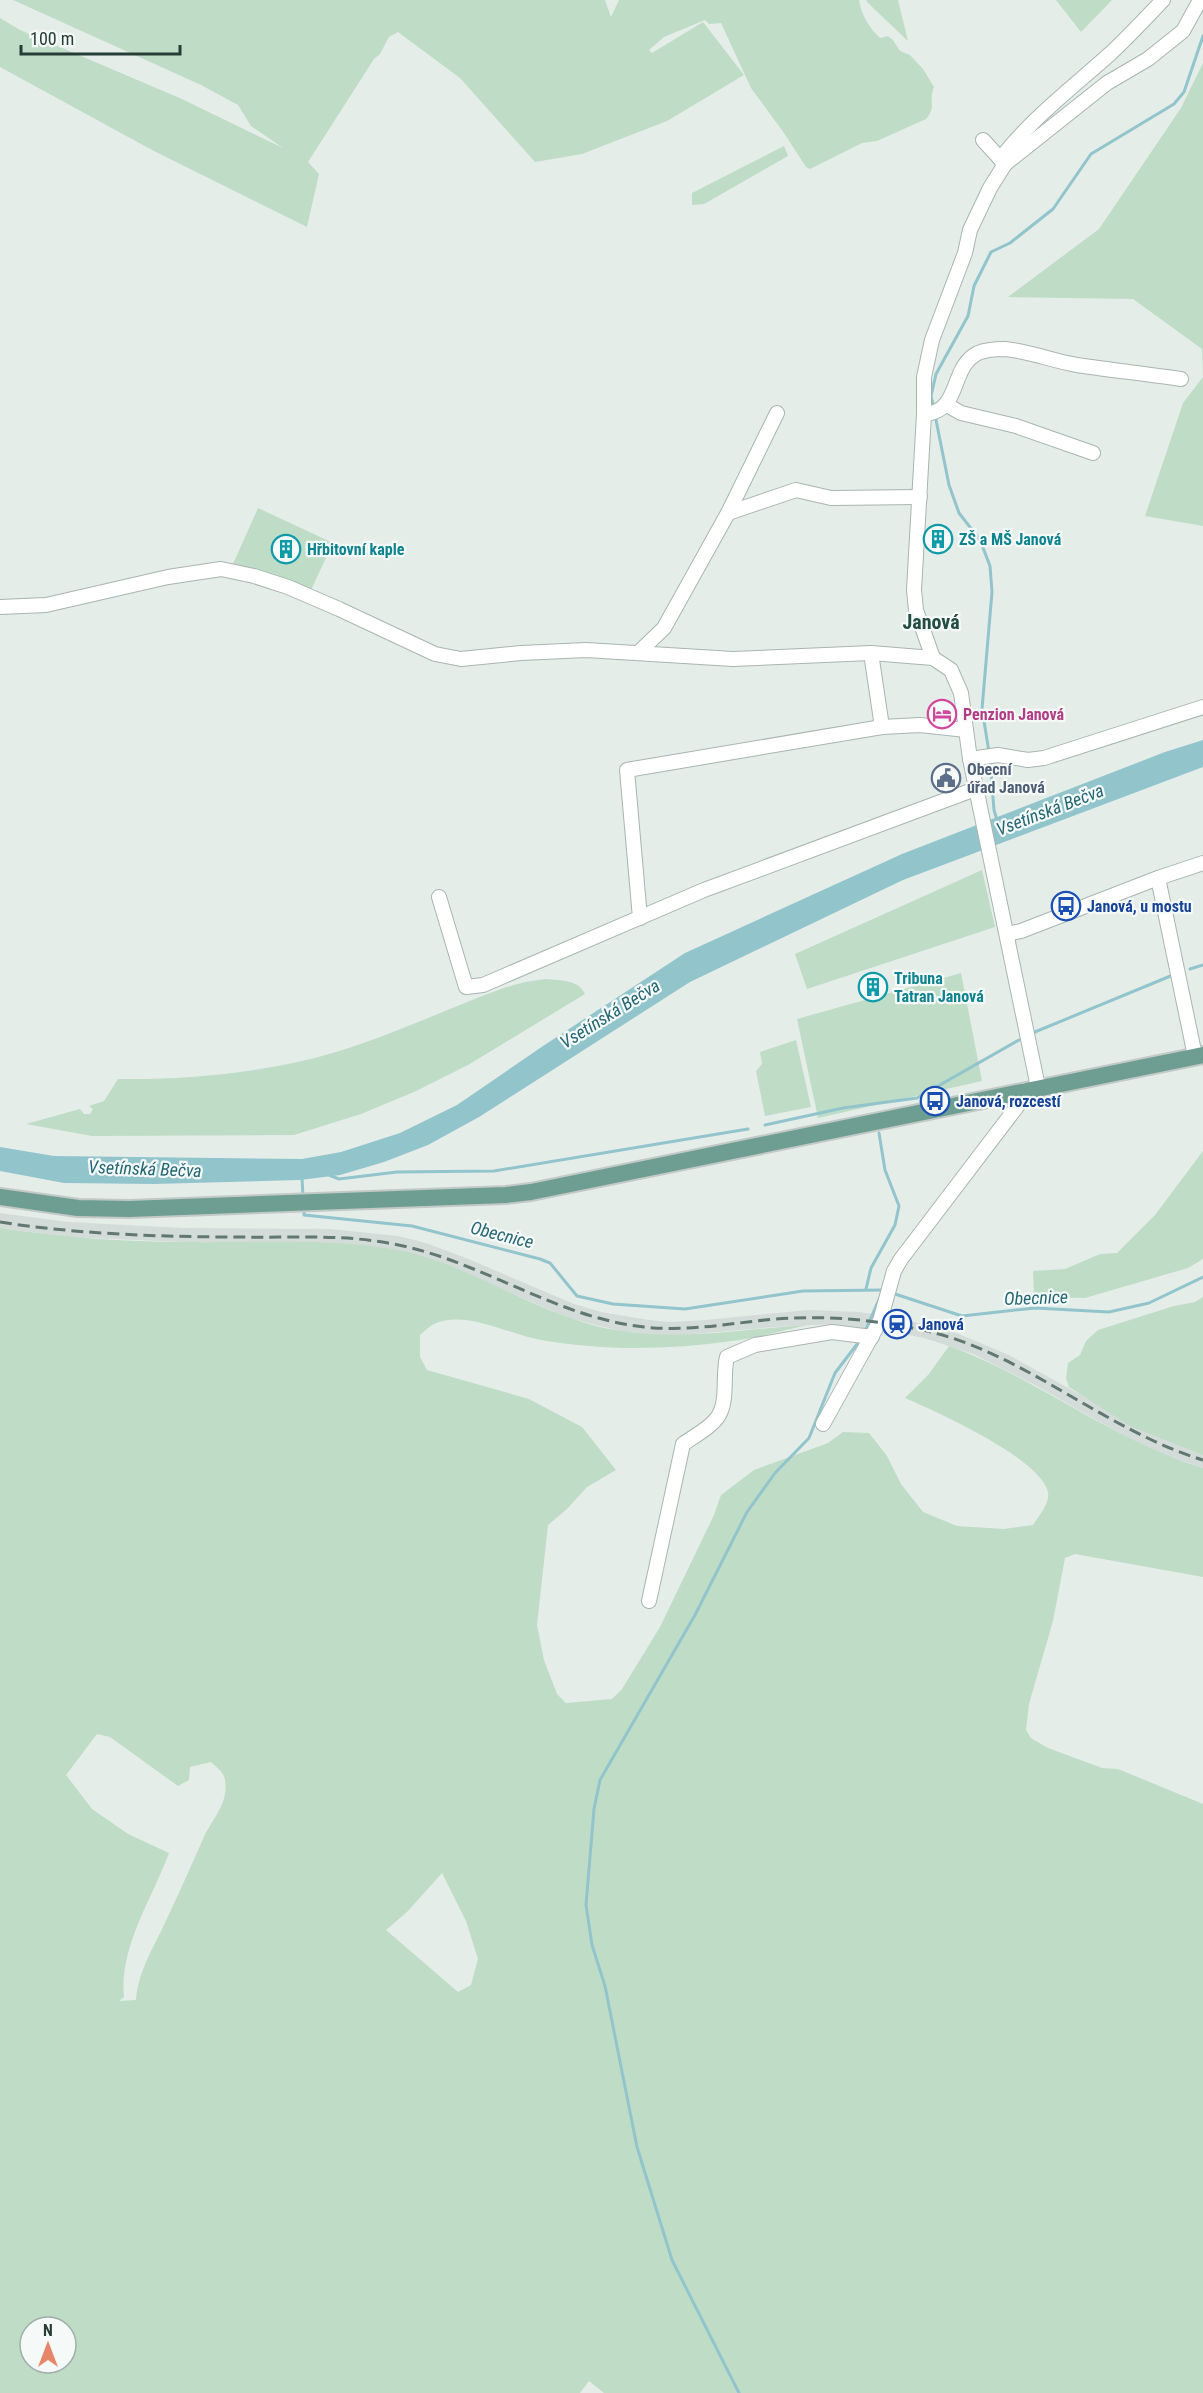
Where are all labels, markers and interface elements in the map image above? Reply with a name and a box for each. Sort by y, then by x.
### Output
scale bar [21,18,180,56]
text: 100 m [30,28,74,49]
building icon: ZŠ a MŠ Janová [922,523,954,555]
place label: ZŠ a MŠ Janová [959,530,1062,549]
building icon: Hřbitovní kaple [270,533,302,565]
place label: Hřbitovní kaple [307,540,405,559]
district label: Janová [902,610,960,634]
hotel icon: Penzion Janová [926,698,958,730]
place label: Penzion Janová [963,705,1064,724]
place label: Obecní úřad Janová [967,760,1045,797]
public building icon: Obecní úřad Janová [930,762,962,794]
water label: Vsetínská Bečva [993,779,1107,840]
bus stop icon: Janová, u mostu [1050,890,1082,922]
place label: Janová, u mostu [1087,897,1192,916]
place label: Tribuna Tatran Janová [894,969,984,1006]
building icon: Tribuna Tatran Janová [857,971,889,1003]
water label: Vsetínská Bečva [556,975,663,1053]
bus stop icon: Janová, rozcestí [919,1085,951,1117]
place label: Janová, rozcestí [956,1092,1062,1111]
water label: Vsetínská Bečva [88,1156,202,1181]
water label: Obecnice [468,1217,536,1252]
water label: Obecnice [1004,1286,1068,1309]
station icon: Janová [881,1308,913,1340]
place label: Janová [918,1315,964,1334]
north arrow [18,2315,78,2375]
text: N [43,2321,53,2340]

